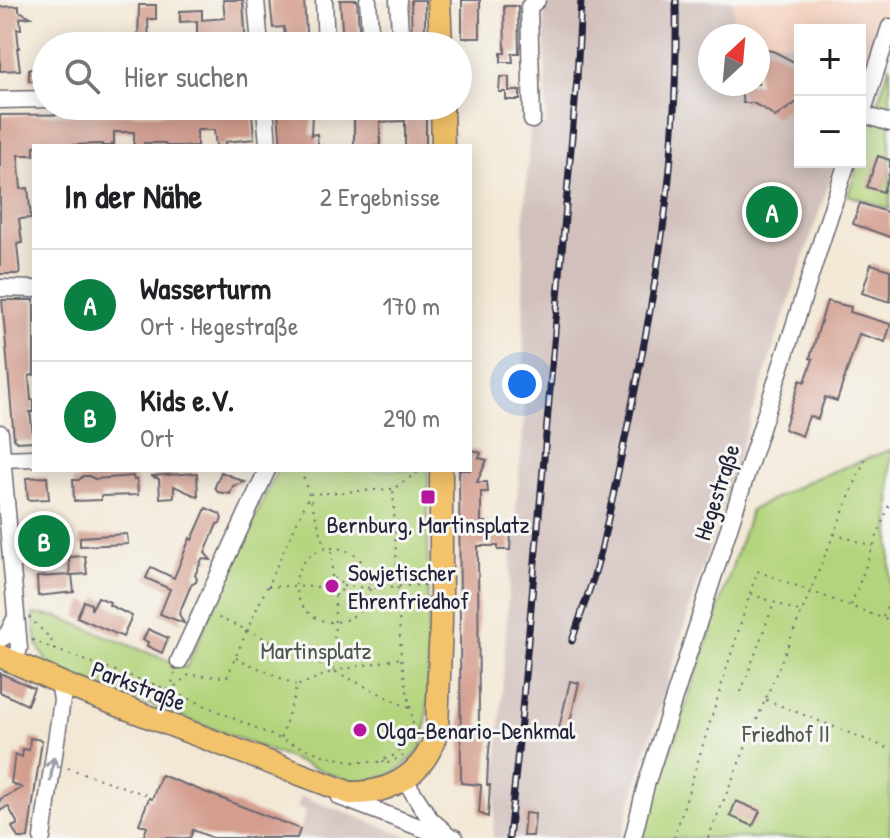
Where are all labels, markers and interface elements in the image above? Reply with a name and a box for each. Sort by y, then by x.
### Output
north arrow [698,24,770,96]
map controls [794,24,866,168]
button: + [794,24,866,96]
search box [32,32,472,120]
icon: search [60,54,104,98]
text: Hier suchen [124,56,248,96]
button: − [794,96,866,168]
text: In der Nähe [64,173,202,219]
text: 2 Ergebnisse [320,179,440,214]
pin: A [746,182,798,242]
text: Wasserturm [140,268,271,308]
text: A [84,288,96,323]
text: 170 m [382,288,440,323]
text: Ort · Hegestraße [140,308,298,343]
your location [502,364,542,404]
text: Kids e.V. [140,380,234,420]
text: B [83,400,97,435]
text: 290 m [383,400,440,435]
text: Ort [140,420,173,455]
street label: Hegestraße [685,439,747,544]
marker: Bernburg, Martinsplatz [419,488,437,506]
place label: Bernburg, Martinsplatz [327,508,529,540]
pin: B [18,511,70,571]
place label: Sowjetischer Ehrenfriedhof [348,556,469,616]
marker: Sowjetischer Ehrenfriedhof [323,577,341,595]
park label: Martinsplatz [260,634,372,666]
street label: Parkstraße [87,652,191,718]
place label: Olga-Benario-Denkmal [376,714,576,746]
park label: Friedhof II [741,717,830,749]
marker: Olga-Benario-Denkmal [351,721,369,739]
one-way arrow [45,757,60,782]

